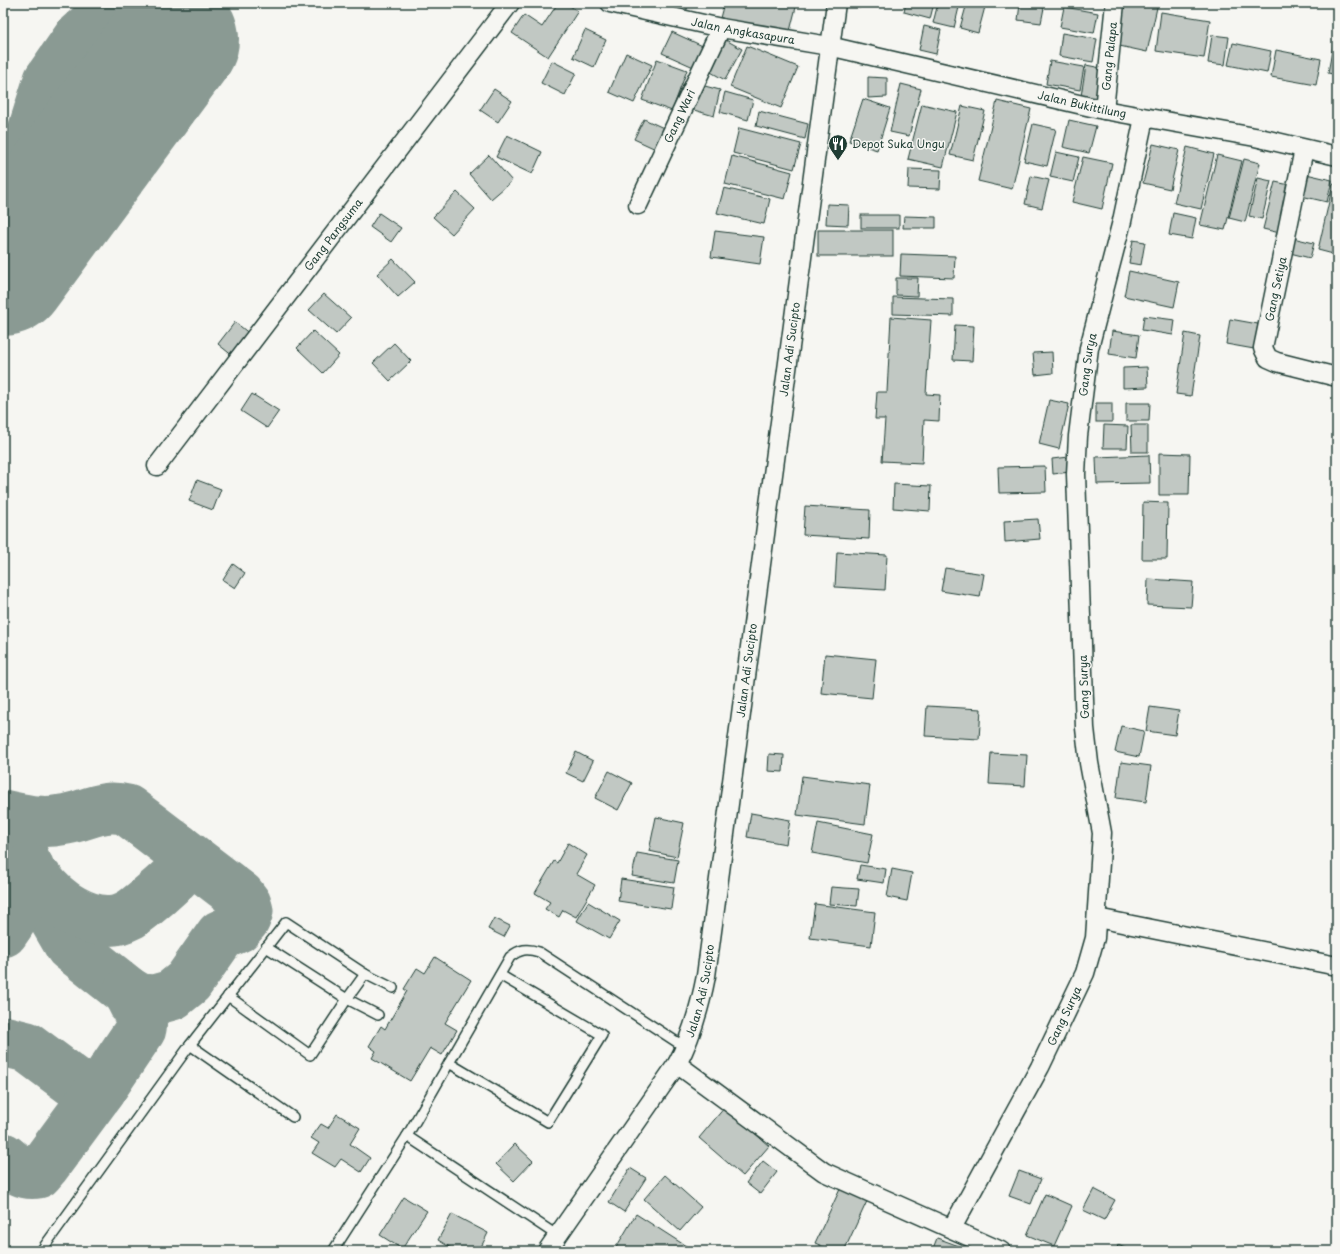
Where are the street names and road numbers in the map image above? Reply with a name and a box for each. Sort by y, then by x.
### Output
street label: Jalan Angkasapura [690,13,796,48]
street label: Gang Palapa [1097,21,1121,91]
street label: Gang Wari [659,86,699,146]
street label: Jalan Bukittilung [1036,86,1128,122]
street label: Gang Pangsuma [300,194,366,274]
street label: Gang Setiya [1260,255,1291,323]
street label: Jalan Adi Sucipto [775,301,804,397]
street label: Gang Surya [1074,331,1101,397]
street label: Jalan Adi Sucipto [732,622,761,719]
street label: Gang Surya [1074,655,1093,719]
street label: Jalan Adi Sucipto [681,943,718,1040]
street label: Gang Surya [1042,983,1085,1048]

